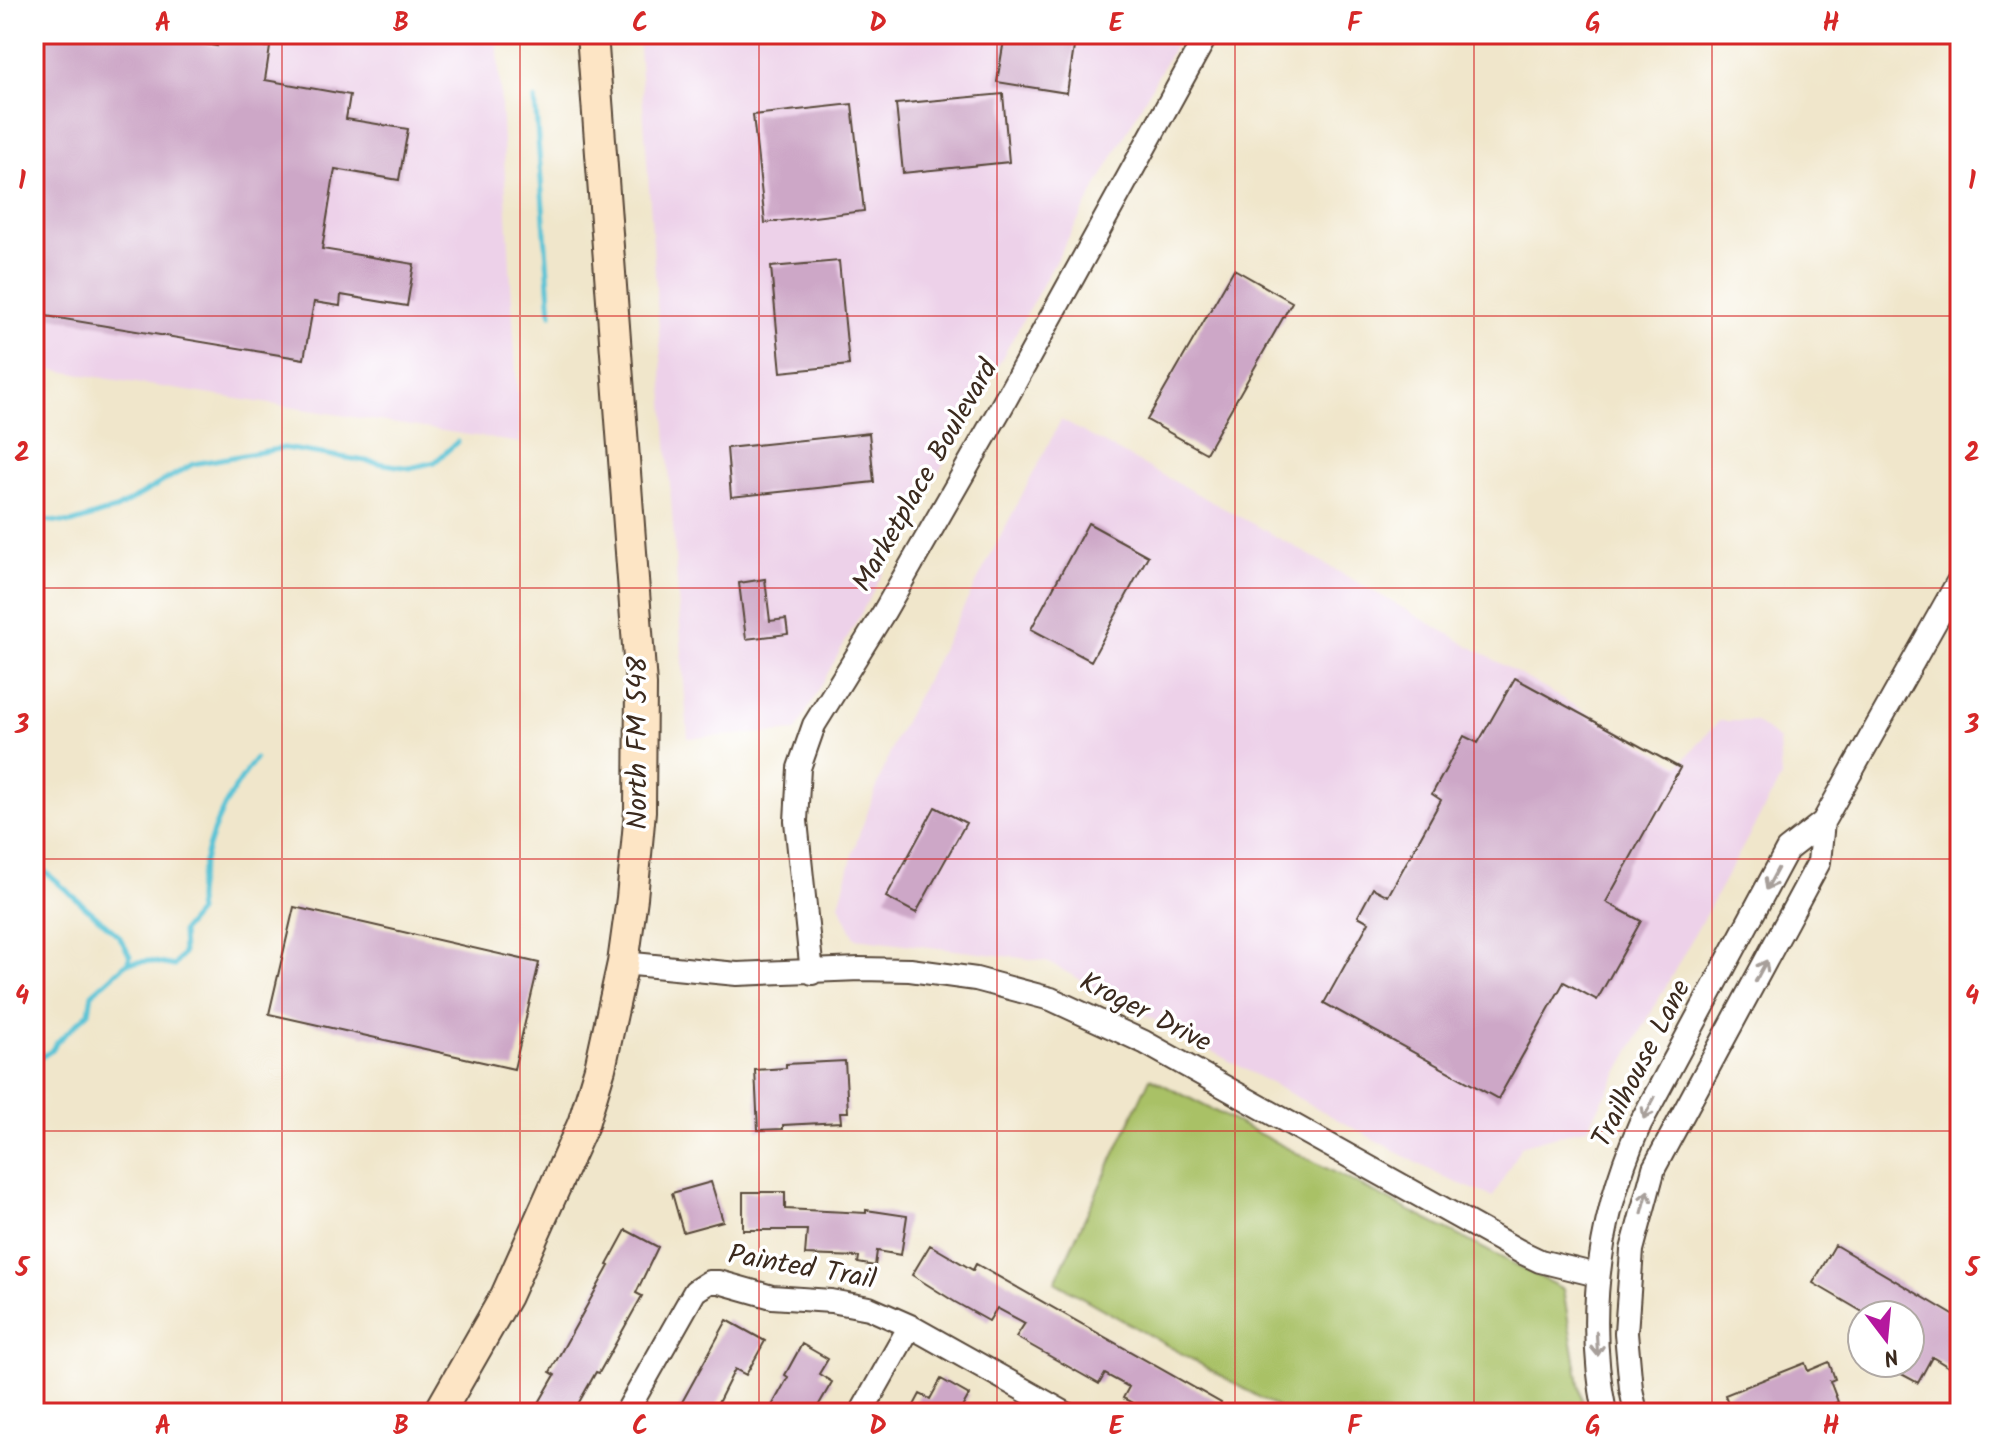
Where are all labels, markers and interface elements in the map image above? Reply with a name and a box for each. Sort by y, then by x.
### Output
text: A [155,3,171,45]
text: B [393,3,409,45]
text: C [632,3,648,45]
text: D [869,3,887,45]
text: E [1109,3,1125,45]
text: F [1347,3,1363,45]
text: G [1585,3,1601,45]
text: H [1823,3,1840,45]
text: 1 [18,161,26,203]
text: 1 [1968,161,1976,203]
street label: Marketplace Boulevard [841,350,1012,601]
text: 2 [14,433,30,475]
text: 2 [1964,433,1980,475]
street label: North FM 548 [616,656,661,830]
text: 3 [14,705,29,747]
text: 3 [1964,705,1979,747]
one-way arrow [1763,866,1779,890]
one-way arrow [1754,959,1769,983]
street label: Kroger Drive [1071,960,1219,1066]
street label: Trailhouse Lane [1580,972,1704,1156]
text: 4 [15,976,29,1018]
text: 4 [1965,976,1979,1018]
one-way arrow [1641,1096,1657,1119]
one-way arrow [1638,1190,1653,1216]
street label: Painted Trail [724,1233,880,1303]
text: 5 [14,1248,30,1290]
text: 5 [1964,1248,1980,1290]
north arrow [1846,1299,1926,1379]
one-way arrow [1589,1330,1604,1357]
text: N [1879,1337,1902,1375]
text: A [155,1406,171,1447]
text: B [393,1406,409,1447]
text: C [632,1406,648,1447]
text: D [869,1406,887,1447]
text: E [1109,1406,1125,1447]
text: F [1347,1406,1363,1447]
text: G [1585,1406,1601,1447]
text: H [1823,1406,1840,1447]

